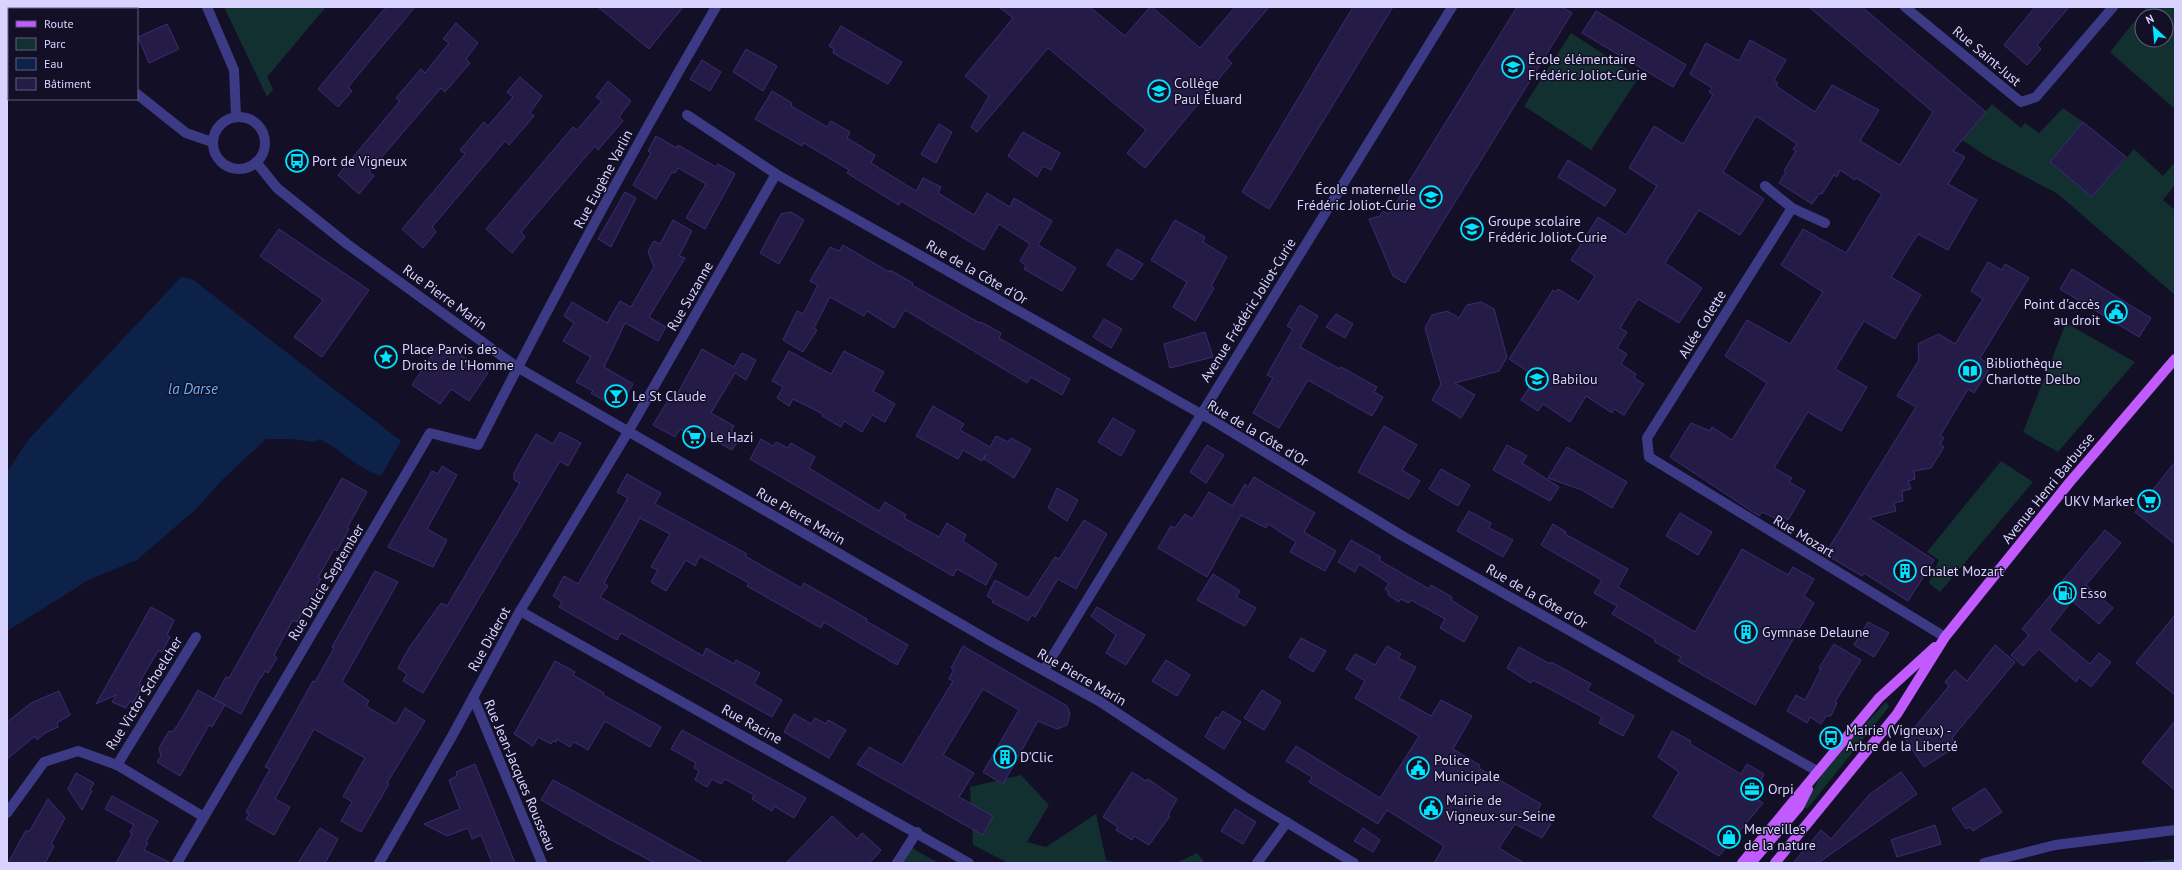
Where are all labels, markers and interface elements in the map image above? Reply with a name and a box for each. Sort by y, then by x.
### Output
legend [8,8,138,100]
north arrow [2134,8,2174,48]
text: N [2143,11,2156,27]
text: Route [44,16,74,31]
street label: Rue Saint-Just [1949,22,2025,90]
text: Parc [44,36,66,51]
place label: École élémentaire Frédéric Joliot-Curie [1528,50,1647,84]
school or university icon: École élémentaire Frédéric Joliot-Curie [1500,54,1526,80]
text: Eau [44,56,63,71]
place label: Collège Paul Éluard [1174,74,1242,108]
text: Bâtiment [44,76,91,91]
school or university icon: Collège Paul Éluard [1146,78,1172,104]
street label: Rue Eugène Varlin [570,127,636,231]
bus stop icon: Port de Vigneux [284,148,310,174]
place label: Port de Vigneux [312,152,407,170]
place label: École maternelle Frédéric Joliot-Curie [1297,180,1416,214]
school or university icon: École maternelle Frédéric Joliot-Curie [1418,184,1444,210]
place label: Groupe scolaire Frédéric Joliot-Curie [1488,212,1607,246]
school or university icon: Groupe scolaire Frédéric Joliot-Curie [1459,216,1485,242]
street label: Avenue Frédéric Joliot-Curie [1196,235,1300,385]
street label: Rue de la Côte d'Or [923,236,1031,309]
street label: Rue Suzanne [663,258,717,334]
street label: Rue Pierre Marin [399,260,491,334]
street label: Allée Colette [1674,287,1730,361]
place label: Point d'accès au droit [2024,295,2100,329]
public building icon: Point d'accès au droit [2103,299,2129,325]
place label: Place Parvis des Droits de l'Homme [402,340,514,374]
place icon: Place Parvis des Droits de l'Homme [373,344,399,370]
place label: Bibliothèque Charlotte Delbo [1986,354,2081,388]
library icon: Bibliothèque Charlotte Delbo [1957,358,1983,384]
school or university icon: Babilou [1524,366,1550,392]
place label: Babilou [1552,370,1598,388]
water label: la Darse [168,379,218,398]
bar icon: Le St Claude [603,383,629,409]
place label: Le St Claude [632,387,706,405]
street label: Rue de la Côte d'Or [1204,396,1312,470]
supermarket icon: Le Hazi [681,424,707,450]
place label: Le Hazi [710,428,754,446]
street label: Avenue Henri Barbusse [1998,429,2098,547]
street label: Rue Pierre Marin [753,483,849,549]
supermarket icon: UKV Market [2136,488,2162,514]
place label: UKV Market [2064,492,2134,510]
street label: Rue Mozart [1770,511,1838,561]
street label: Rue Dulcie September [284,520,368,644]
building icon: Chalet Mozart [1892,558,1918,584]
street label: Rue de la Côte d'Or [1483,560,1591,633]
place label: Chalet Mozart [1920,562,2004,580]
fuel station icon: Esso [2052,580,2078,606]
place label: Esso [2080,584,2107,602]
street label: Rue Diderot [464,603,514,674]
building icon: Gymnase Delaune [1733,619,1759,645]
place label: Gymnase Delaune [1762,623,1869,641]
street label: Rue Victor Schoelcher [102,633,186,753]
street label: Rue Pierre Marin [1034,644,1130,710]
street label: Rue Jean-Jacques Rousseau [480,697,560,853]
street label: Rue Racine [719,700,785,748]
place label: Mairie (Vigneux) - Arbre de la Liberté [1846,721,1958,755]
bus stop icon: Mairie (Vigneux) - Arbre de la Liberté [1818,725,1844,751]
building icon: D'Clic [992,744,1018,770]
place label: D'Clic [1020,748,1053,766]
place label: Police Municipale [1434,751,1500,785]
public building icon: Police Municipale [1405,755,1431,781]
office icon: Orpi [1739,776,1765,802]
place label: Orpi [1768,780,1794,798]
place label: Mairie de Vigneux-sur-Seine [1445,791,1555,825]
public building icon: Mairie de Vigneux-sur-Seine [1418,795,1444,821]
place label: Merveilles de la nature [1744,820,1816,854]
shop icon: Merveilles de la nature [1716,824,1742,850]

